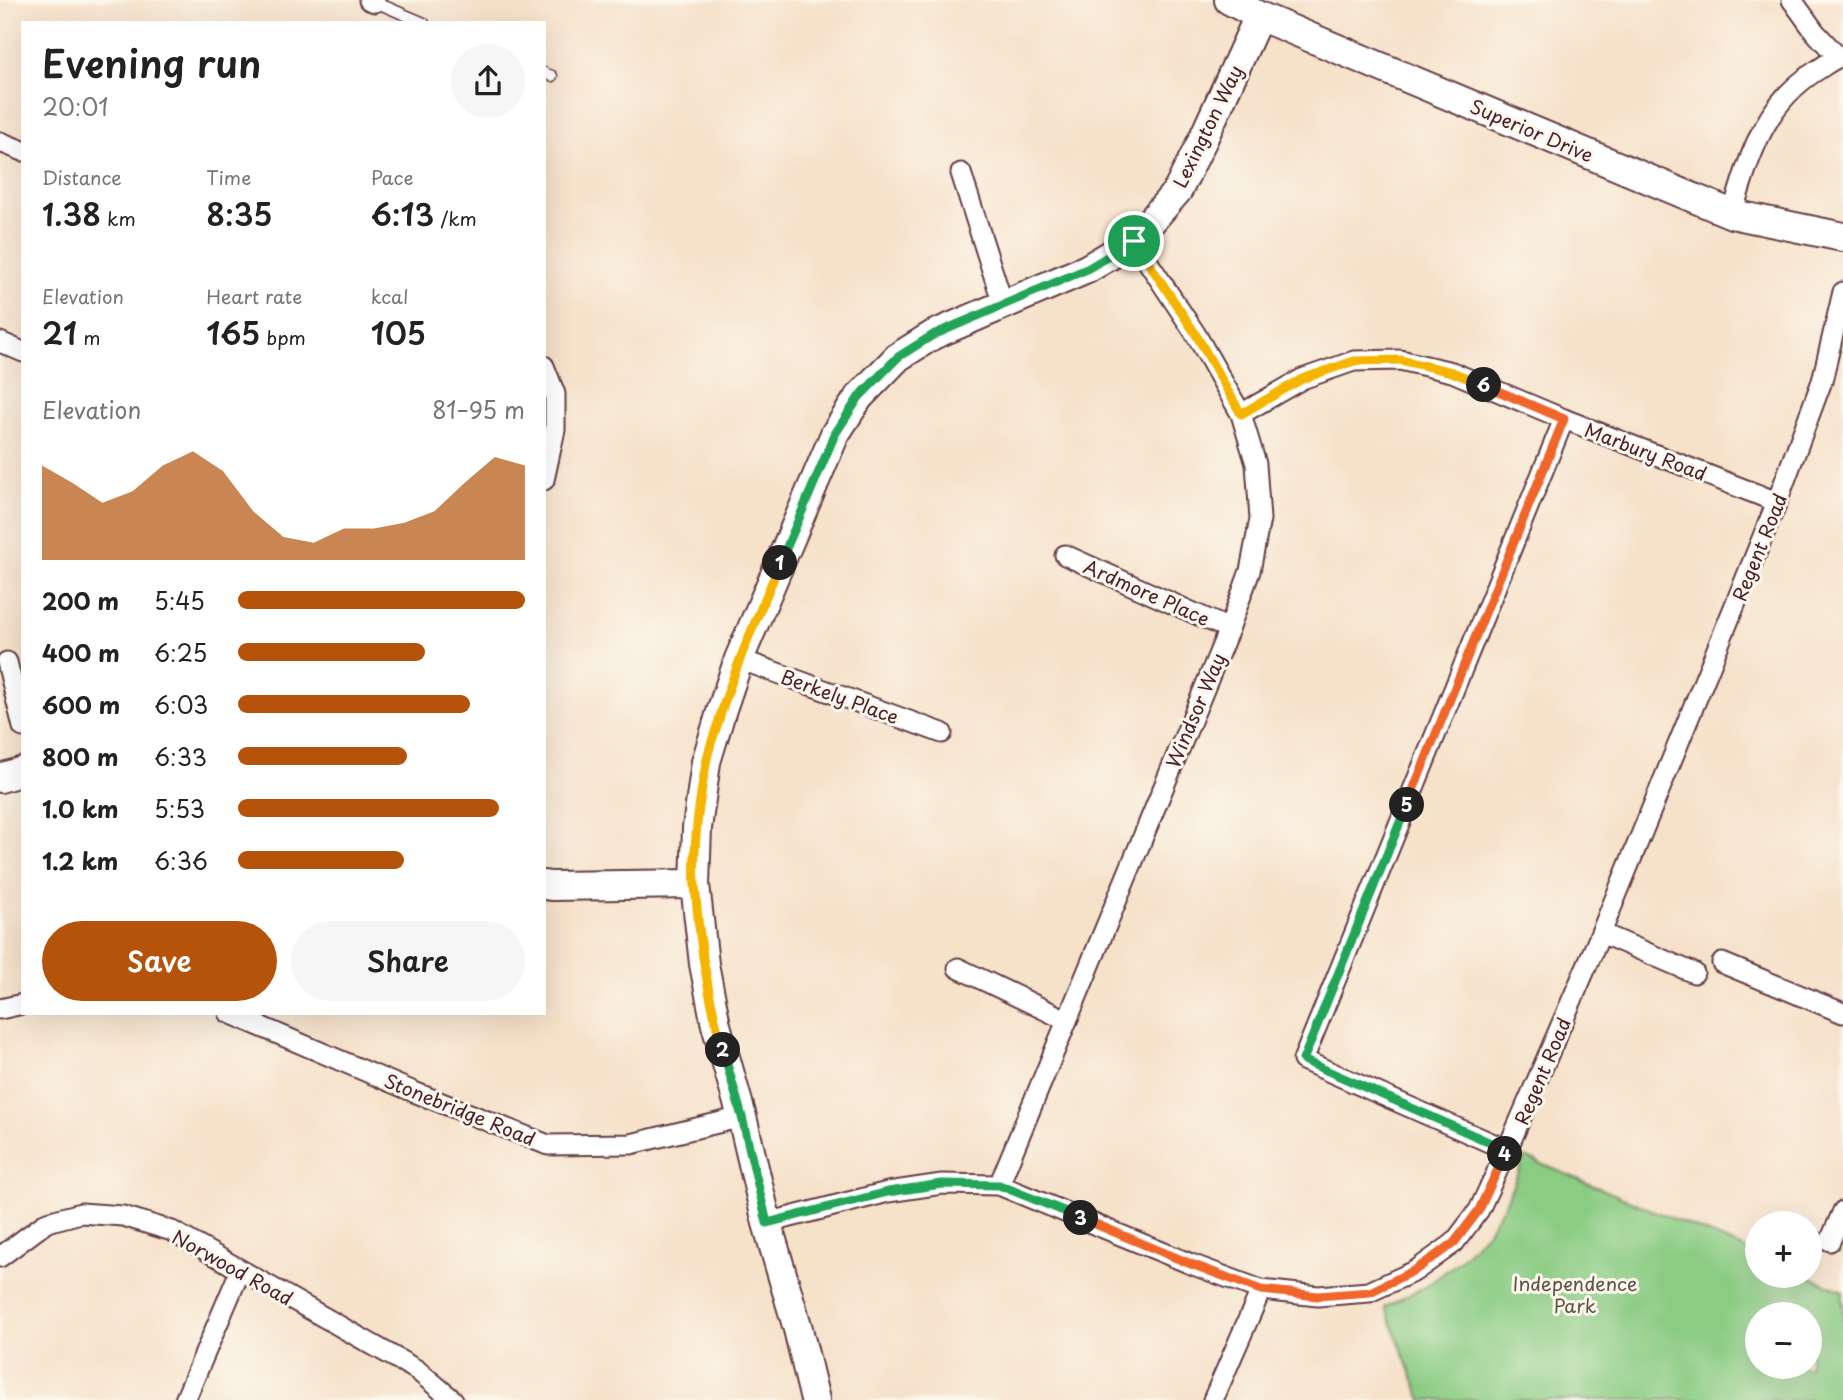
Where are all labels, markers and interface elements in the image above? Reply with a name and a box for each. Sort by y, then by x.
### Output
text: Evening run [42,34,261,91]
button: share [451,44,525,118]
street label: Lexington Way [1165,60,1249,192]
text: 20:01 [42,89,109,124]
street label: Superior Drive [1466,91,1598,169]
text: Distance [42,163,122,191]
text: Time [206,163,251,191]
text: Pace [371,163,414,191]
text: 1.38 [42,191,101,236]
text: 8:35 [206,191,272,236]
text: 6:13 [371,191,434,236]
text: km [101,204,136,232]
text: /km [434,204,477,232]
pin [1104,211,1164,271]
icon: arrive [1115,222,1153,260]
text: Elevation [42,282,124,310]
text: Heart rate [206,282,302,310]
text: kcal [371,282,409,310]
text: 21 [42,310,77,355]
text: 165 [206,310,260,355]
text: 105 [371,310,426,355]
text: m [77,323,101,351]
text: bpm [260,323,306,351]
pin: 6 [1466,368,1502,402]
text: 6 [1477,370,1490,398]
text: Elevation [42,392,141,427]
text: 81–95 m [432,392,525,427]
street label: Marbury Road [1581,415,1711,487]
street label: Regent Road [1725,489,1793,605]
pin: 1 [762,546,798,580]
text: 1 [775,548,784,576]
street label: Ardmore Place [1080,552,1214,632]
text: 200 m [42,583,119,618]
text: 5:45 [154,583,205,618]
text: 400 m [42,635,120,670]
text: 6:25 [154,635,207,670]
street label: Windsor Way [1158,648,1232,772]
street label: Berkely Place [777,662,903,730]
text: 600 m [42,687,120,722]
text: 6:03 [154,687,208,722]
text: 800 m [42,739,119,774]
text: 6:33 [154,739,207,774]
pin: 5 [1390,788,1424,822]
text: 5 [1400,790,1413,818]
text: 1.0 km [42,791,119,826]
text: 5:53 [154,791,205,826]
text: 1.2 km [42,843,118,878]
text: 6:36 [154,843,208,878]
button: Save [42,921,277,1001]
button: Share [291,921,525,1001]
street label: Regent Road [1507,1013,1577,1129]
pin: 2 [706,1032,740,1068]
text: 2 [716,1035,729,1063]
street label: Stonebridge Road [380,1066,540,1152]
pin: 4 [1488,1136,1522,1172]
text: 4 [1498,1139,1511,1167]
pin: 3 [1064,1200,1098,1236]
text: 3 [1074,1203,1087,1231]
map controls [1745,1211,1822,1379]
button: + [1745,1211,1822,1288]
street label: Norwood Road [168,1222,298,1312]
park label: Independence Park [1513,1269,1637,1319]
button: − [1745,1302,1822,1379]

